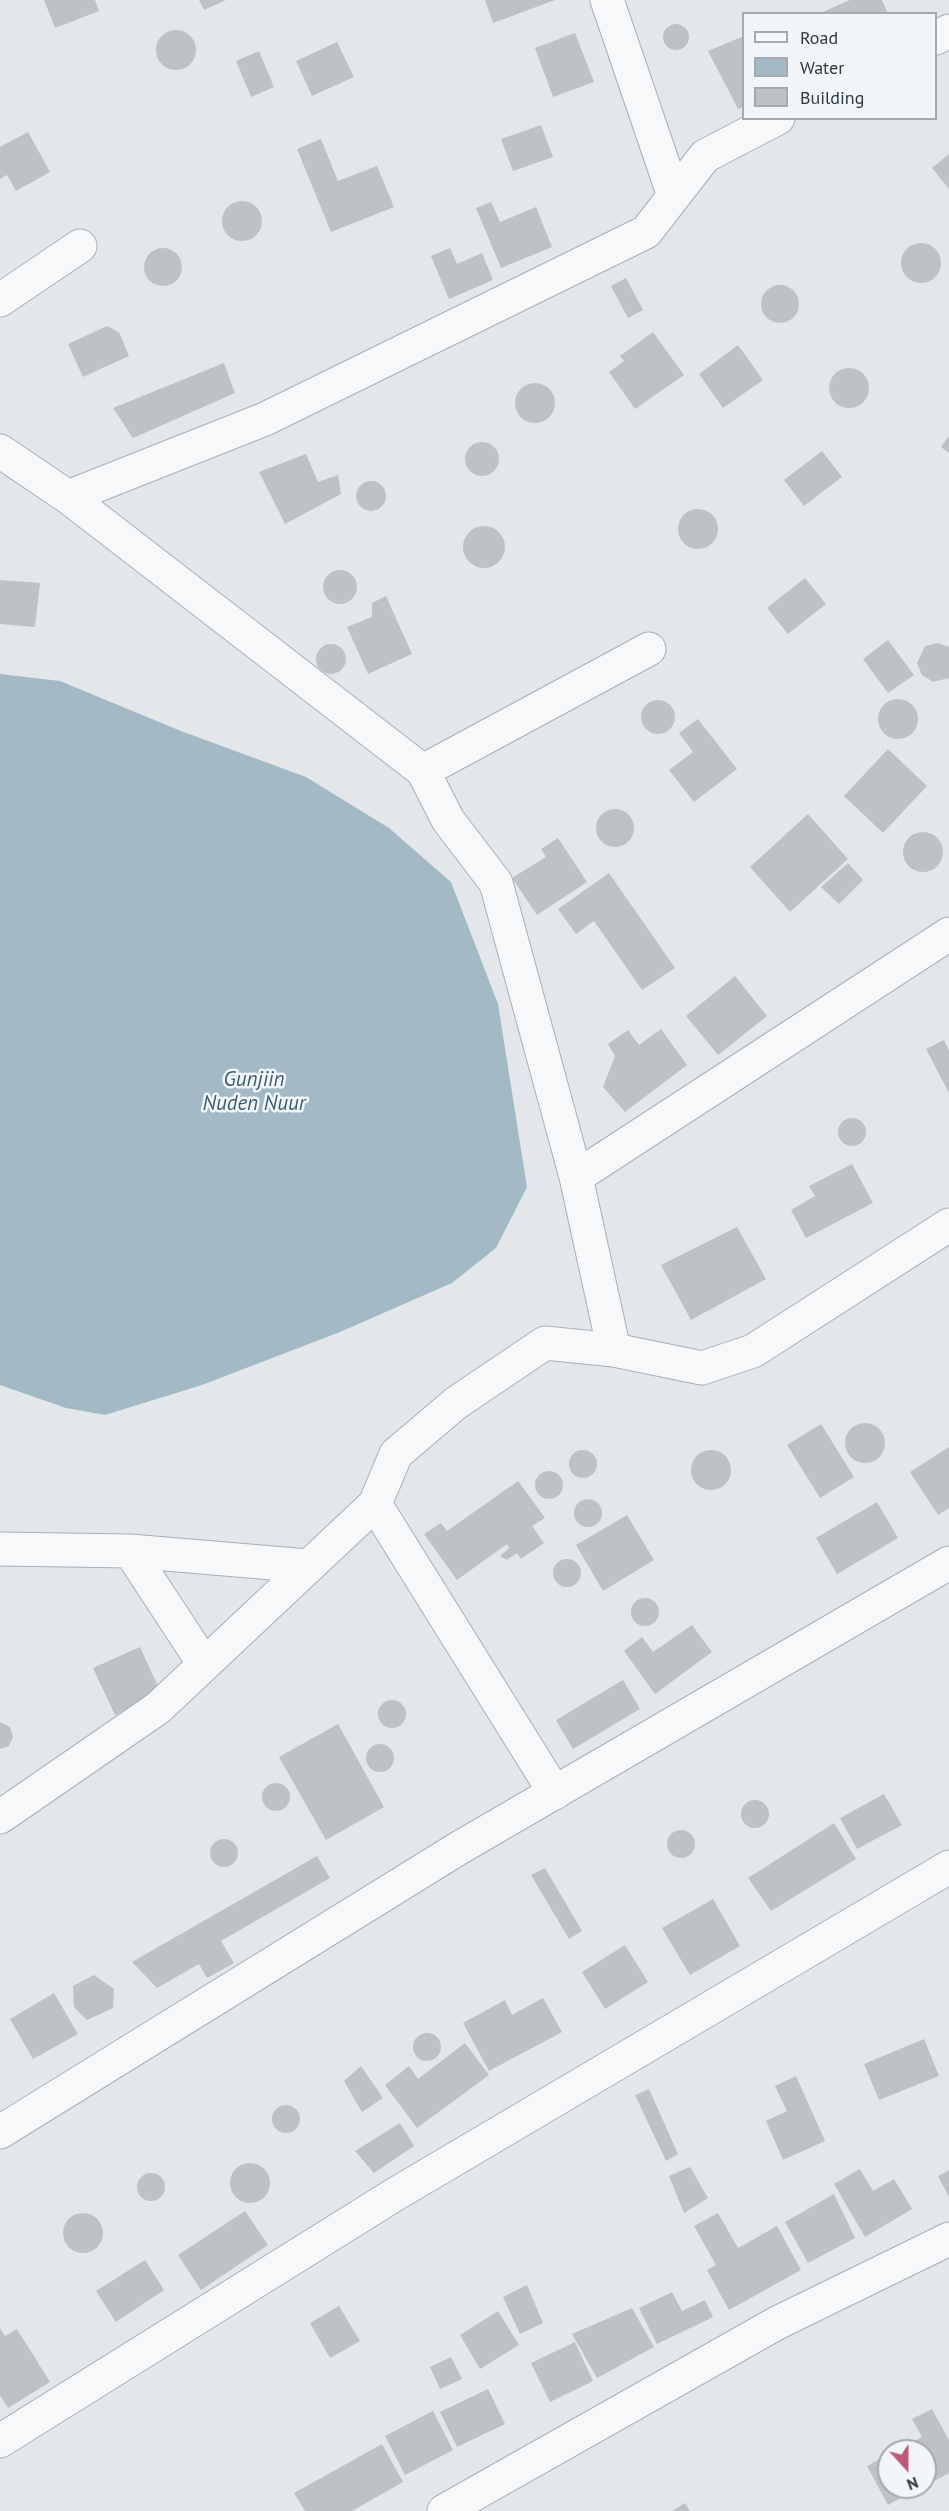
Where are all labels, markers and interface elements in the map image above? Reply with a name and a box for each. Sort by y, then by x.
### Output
legend [742,12,937,120]
text: Road [800,26,838,49]
text: Water [800,56,844,79]
text: Building [800,86,864,109]
water label: Gunjiin Nuden Nuur [202,1067,306,1117]
north arrow [877,2439,937,2499]
text: N [904,2473,921,2495]

